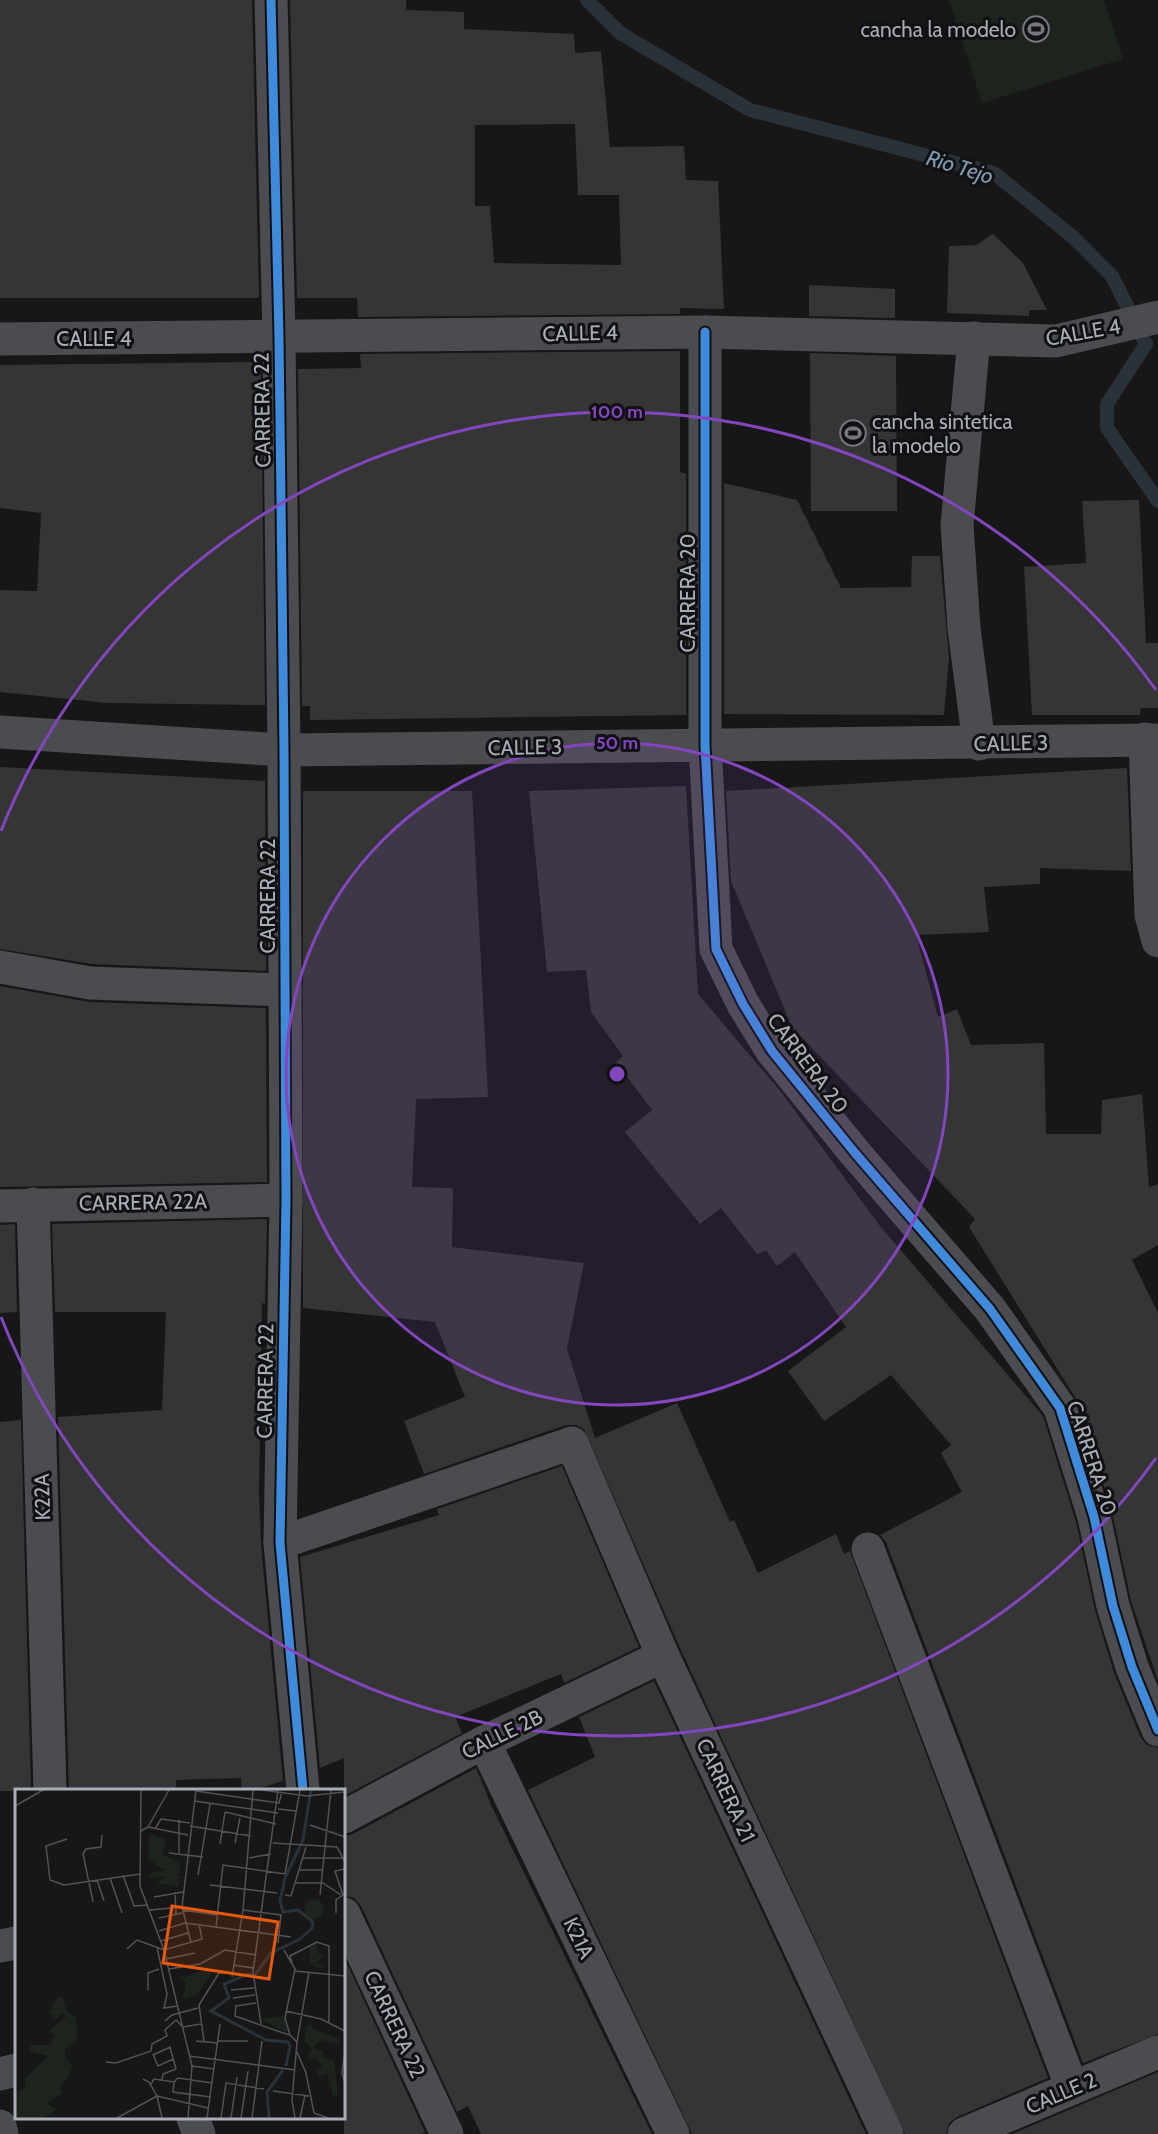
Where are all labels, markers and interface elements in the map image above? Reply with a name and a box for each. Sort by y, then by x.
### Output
sports icon: cancha la modelo [1021,14,1051,44]
place label: cancha la modelo [860,17,1016,42]
water label: Rio Tejo [923,144,997,190]
street label: CALLE 4 [1044,313,1122,351]
street label: CALLE 4 [542,320,618,346]
street label: CALLE 4 [56,326,132,351]
street label: CARRERA 22 [248,352,276,468]
text: 100 m [591,401,643,423]
place label: cancha sintetica la modelo [872,409,1013,458]
sports icon: cancha sintetica la modelo [838,418,868,448]
street label: CARRERA 20 [675,534,700,652]
street label: CALLE 3 [973,730,1049,756]
text: 50 m [596,732,638,754]
street label: CALLE 3 [487,734,563,760]
street label: CARRERA 22 [255,838,280,954]
street label: CARRERA 20 [762,1008,854,1118]
centre of rings [607,1064,627,1084]
street label: CARRERA 22A [79,1188,207,1216]
street label: CARRERA 22 [251,1323,279,1439]
street label: CARRERA 20 [1062,1398,1122,1518]
street label: K22A [29,1473,55,1521]
street label: CALLE 2B [458,1704,546,1764]
street label: CARRERA 21 [691,1734,761,1846]
inset map [15,1789,345,2119]
street label: K21A [558,1913,600,1963]
street label: CARRERA 22 [359,1967,431,2081]
street label: CALLE 2 [1022,2067,1100,2119]

